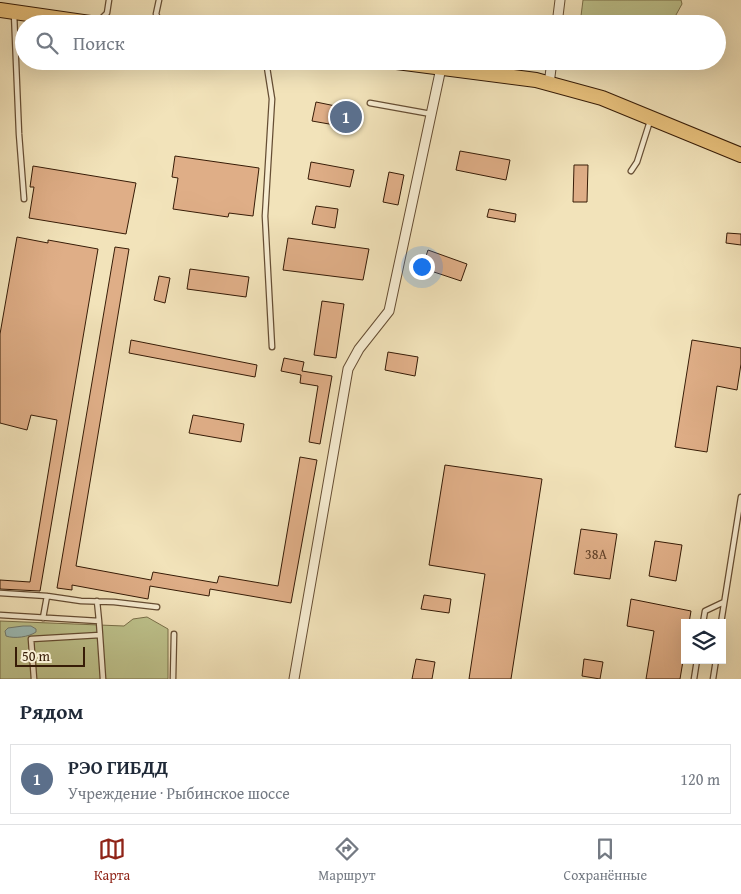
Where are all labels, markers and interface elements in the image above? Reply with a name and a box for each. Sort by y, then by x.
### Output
search box [15,15,726,70]
icon: search [33,29,61,57]
text: Поиск [73,29,125,57]
pin: 1 [330,98,362,136]
your location [409,254,435,280]
house number: 38А [585,544,607,564]
map controls [681,619,726,664]
button: layers [681,619,726,664]
scale bar [15,644,85,667]
text: 50 m [22,646,50,666]
text: Рядом [20,696,83,727]
text: РЭО ГИБДД [68,753,168,781]
text: 1 [33,767,41,791]
text: 120 m [680,767,720,791]
text: Учреждение · Рыбинское шоссе [68,781,290,805]
tab: Карта [94,835,130,885]
tab: Маршрут [318,835,376,885]
tab: Сохранённые [564,835,647,885]

